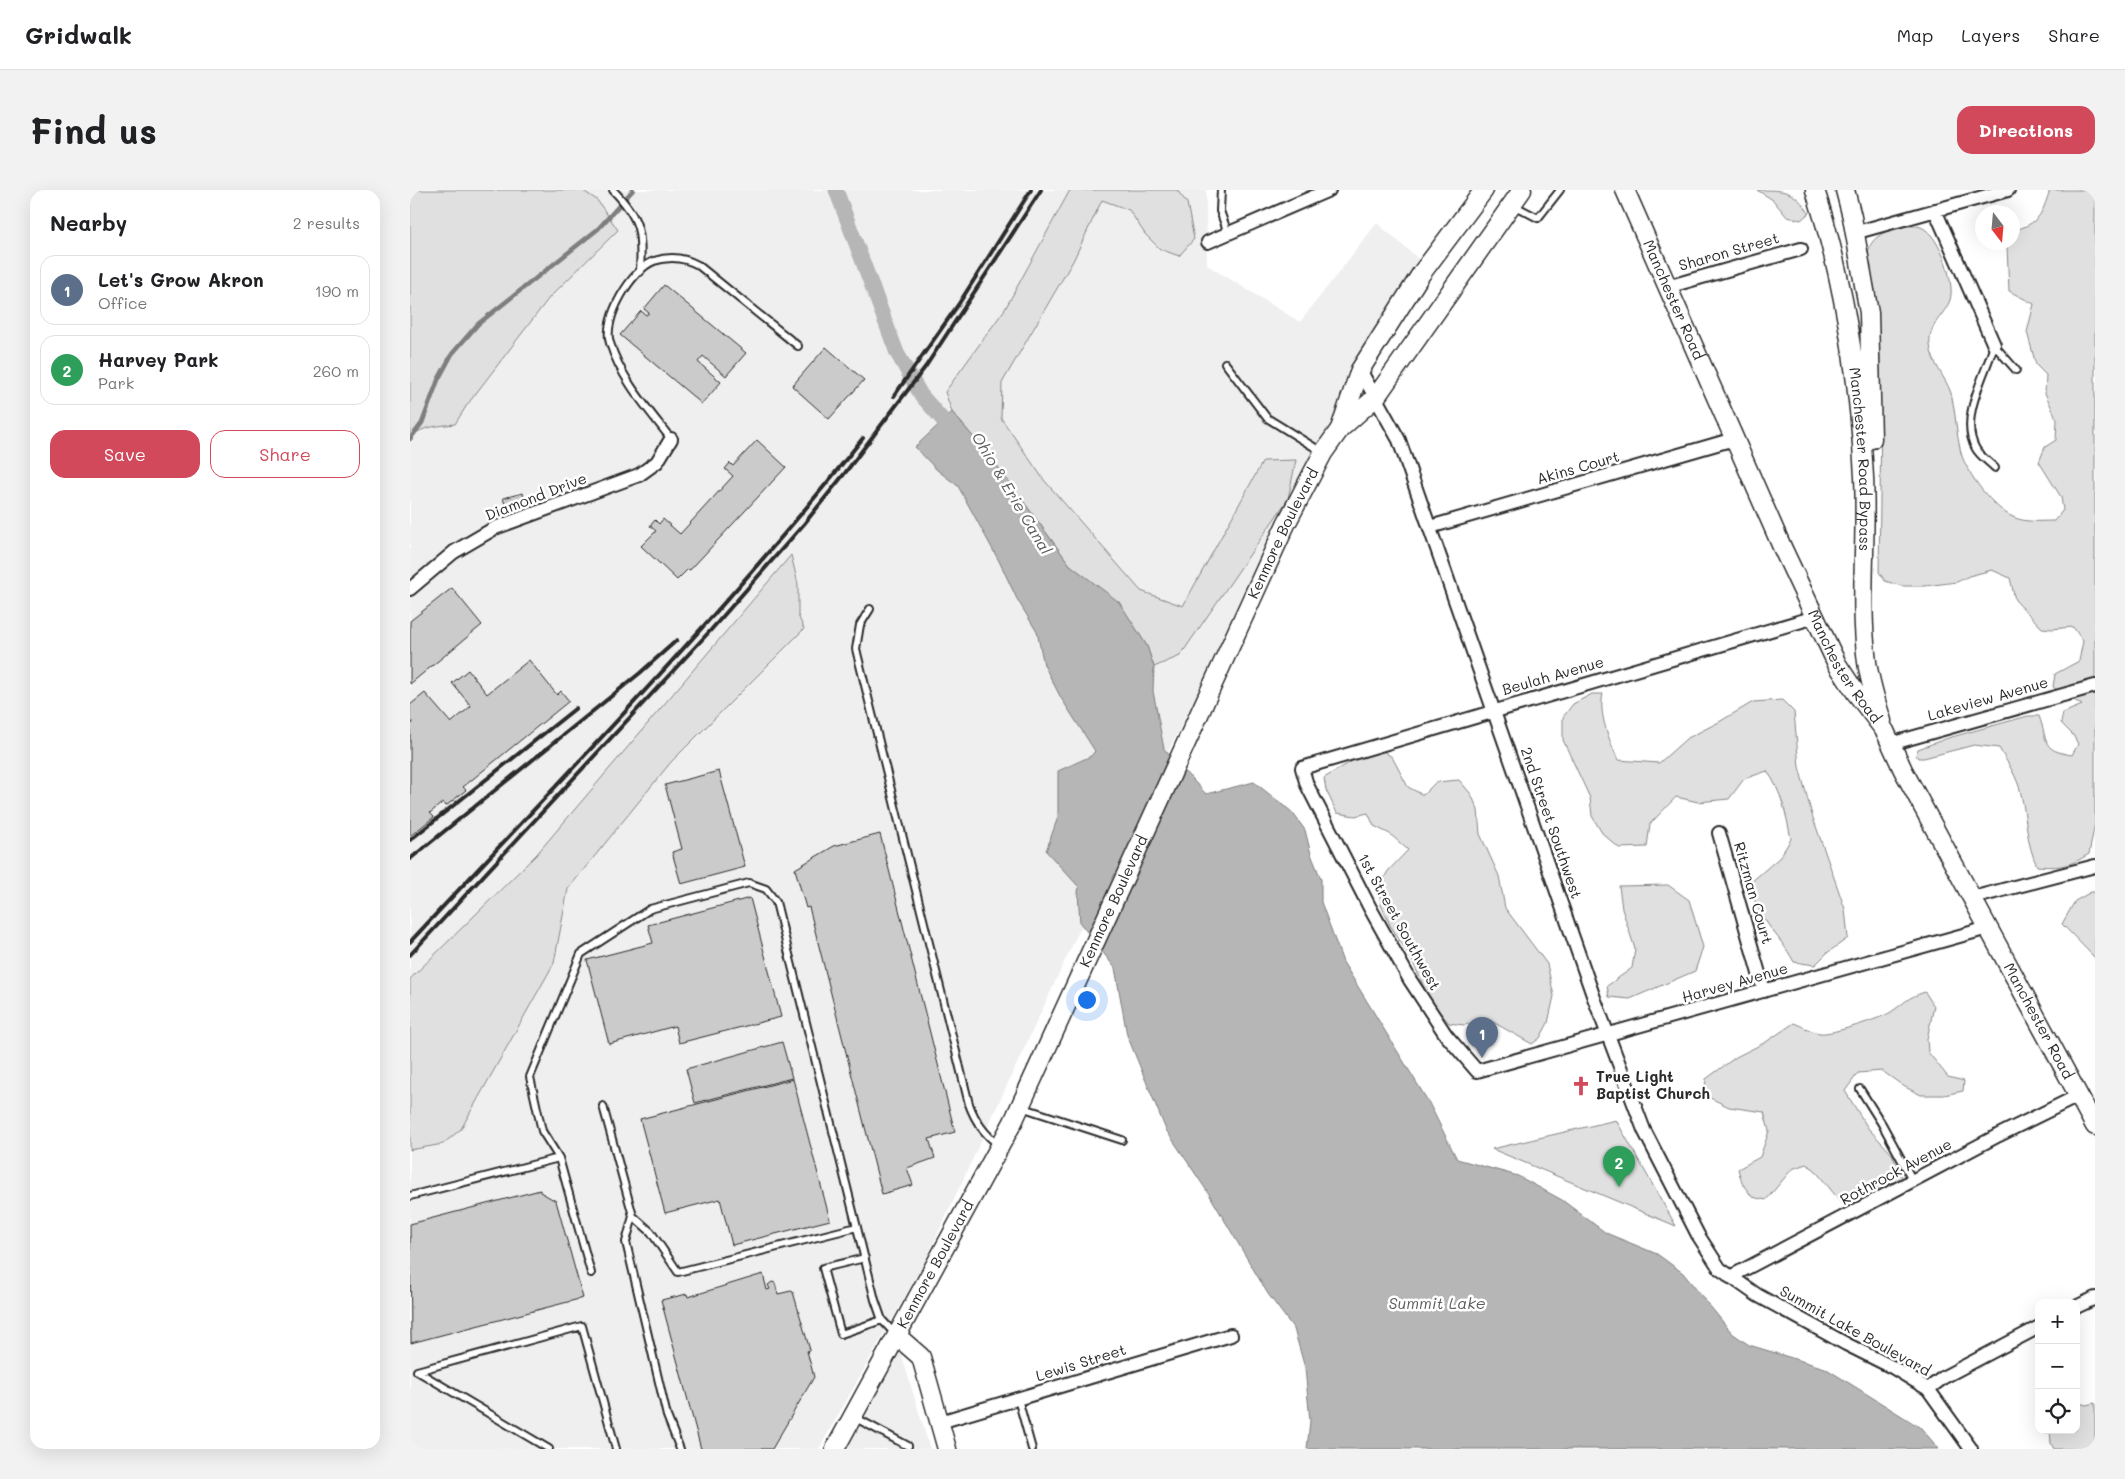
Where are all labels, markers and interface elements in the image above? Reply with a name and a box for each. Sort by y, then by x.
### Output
text: Gridwalk [25,19,132,50]
text: Map [1897,23,1933,47]
text: Layers [1961,23,2020,47]
text: Share [2048,23,2100,47]
button: Directions [1957,106,2095,154]
text: Find us [30,107,157,153]
north arrow [1975,205,2020,250]
text: Nearby [50,209,127,236]
text: 2 results [293,212,360,233]
street label: Sharon Street [1676,227,1781,275]
street label: Manchester Road [1639,236,1709,363]
text: Let's Grow Akron [98,267,264,292]
text: 1 [63,280,71,301]
text: 190 m [315,280,359,301]
text: Office [98,292,147,313]
text: Harvey Park [98,347,218,372]
text: 2 [63,360,71,381]
text: 260 m [313,360,359,381]
street label: Manchester Road Bypass [1845,366,1876,551]
text: Park [98,372,134,393]
water label: Ohio & Erie Canal [968,428,1057,558]
button: Save [50,430,200,478]
button: Share [210,430,360,478]
street label: Akins Court [1534,446,1621,488]
street label: Kenmore Boulevard [1242,464,1323,602]
street label: Diamond Drive [482,467,589,525]
street label: Manchester Road [1804,606,1886,727]
street label: Beulah Avenue [1499,651,1606,699]
street label: Lakeview Avenue [1925,671,2050,725]
street label: 2nd Street Southwest [1517,744,1587,901]
street label: Kenmore Boulevard [1074,832,1152,970]
street label: Ritzman Court [1730,839,1778,946]
street label: 1st Street Southwest [1354,850,1446,993]
street label: Harvey Avenue [1679,957,1790,1007]
street label: Manchester Road [2000,959,2079,1082]
your location [1074,987,1100,1013]
pin: 1 [1466,1017,1498,1058]
place label: True Light Baptist Church [1596,1066,1710,1103]
church icon: True Light Baptist Church [1570,1075,1592,1097]
street label: Rothrock Avenue [1836,1133,1955,1209]
pin: 2 [1603,1146,1635,1187]
street label: Kenmore Boulevard [892,1196,978,1332]
street label: Summit Lake Boulevard [1776,1280,1935,1380]
water label: Summit Lake [1388,1292,1486,1313]
map controls [2035,1299,2080,1434]
button: + [2035,1299,2080,1344]
street label: Lewis Street [1033,1339,1128,1385]
button: − [2035,1344,2080,1389]
button: locate [2035,1389,2080,1434]

